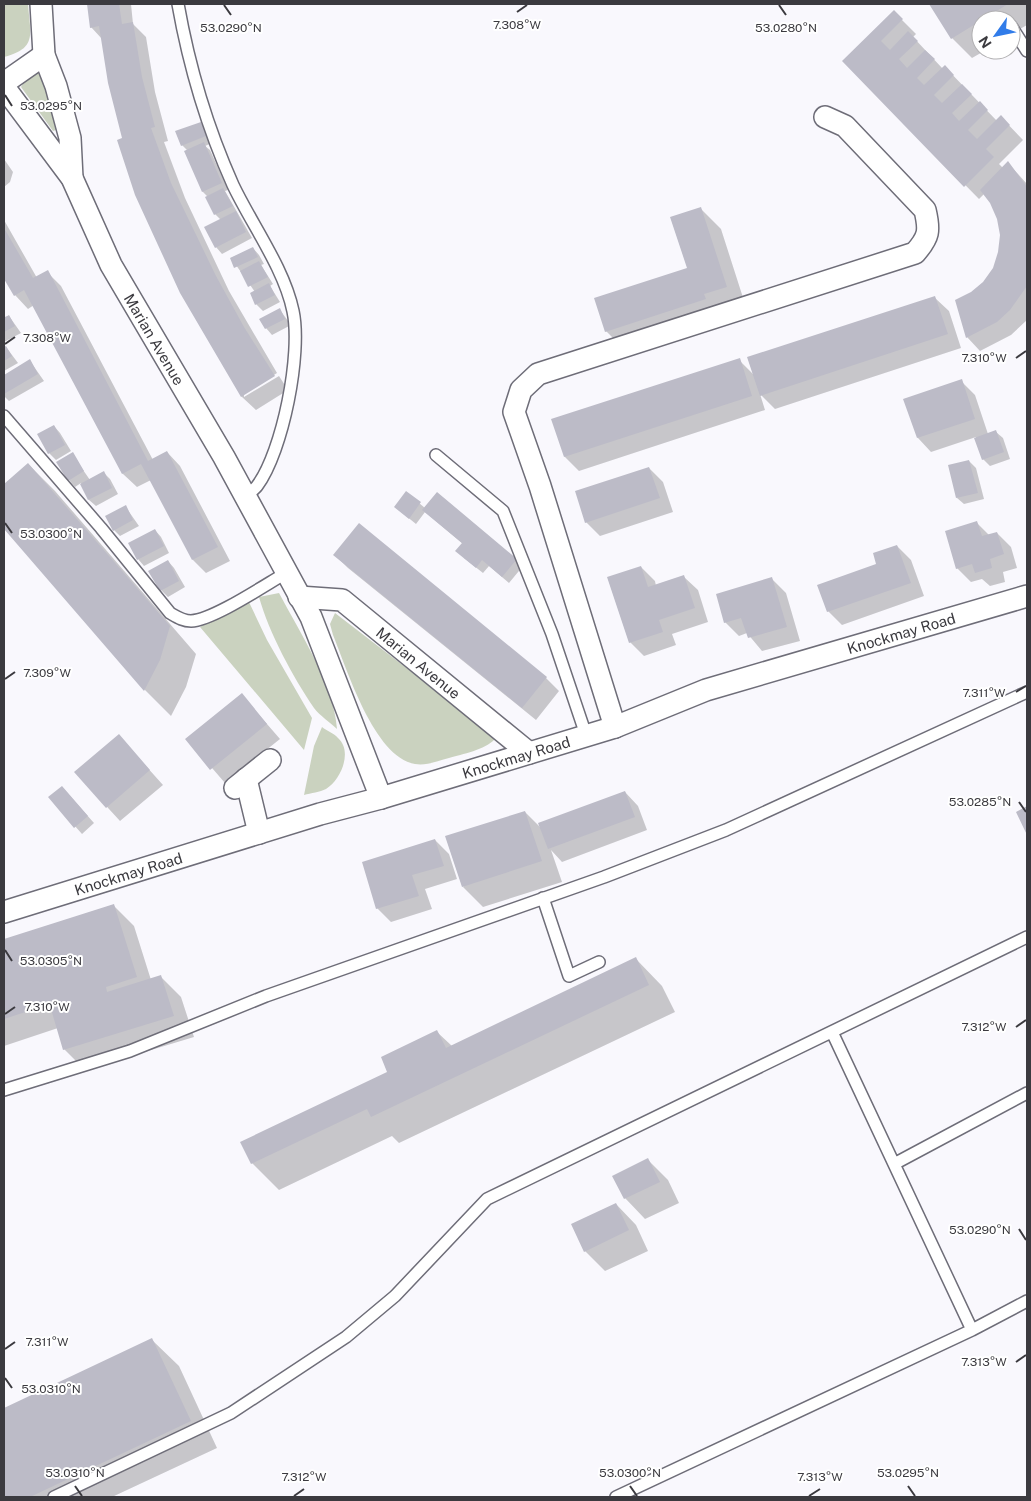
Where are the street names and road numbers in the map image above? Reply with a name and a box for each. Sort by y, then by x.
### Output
street label: Marian Avenue [121,290,188,388]
street label: Knockmay Road [845,609,957,657]
street label: Marian Avenue [373,623,464,702]
street label: Knockmay Road [460,733,572,781]
street label: Knockmay Road [72,849,184,898]

